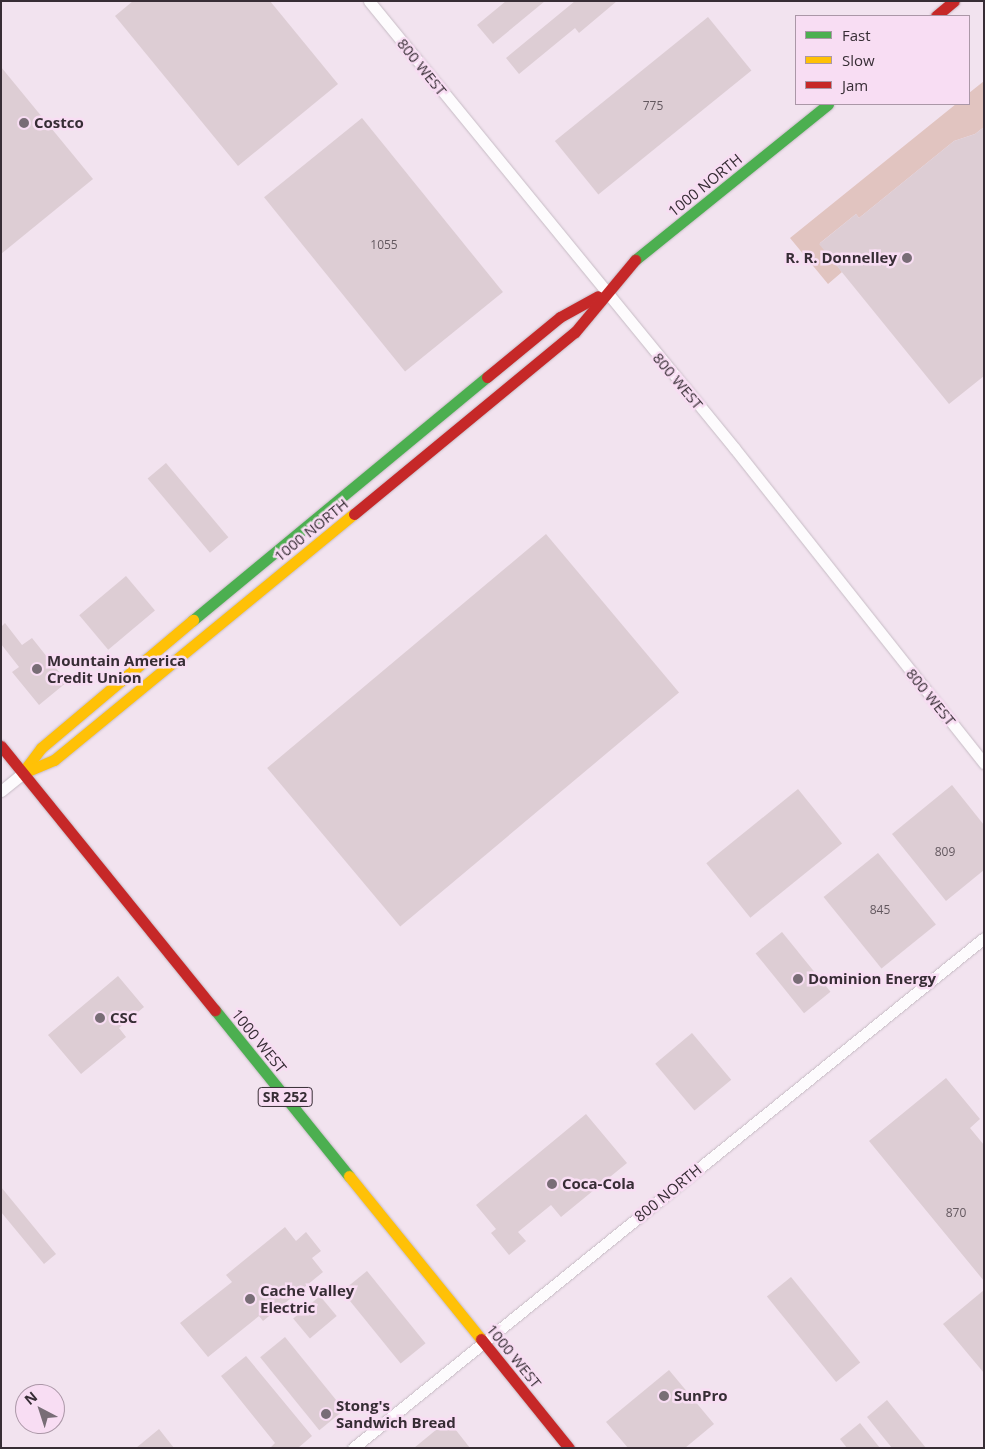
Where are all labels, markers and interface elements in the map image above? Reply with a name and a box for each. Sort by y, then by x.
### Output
legend [795,15,970,105]
text: Fast [842,25,871,45]
street label: 800 WEST [394,35,450,99]
text: Slow [842,50,875,70]
text: Jam [842,75,868,95]
house number: 775 [643,99,663,113]
place label: Costco [34,114,84,132]
marker: Costco [18,117,30,129]
street label: 1000 NORTH [664,150,746,220]
house number: 1055 [370,238,398,252]
place label: R. R. Donnelley [785,249,897,267]
marker: R. R. Donnelley [901,252,913,264]
street label: 800 WEST [649,349,707,413]
street label: 1000 NORTH [270,495,352,565]
place label: Mountain America Credit Union [47,651,186,686]
marker: Mountain America Credit Union [31,663,43,675]
street label: 800 WEST [903,665,959,729]
house number: 809 [935,845,955,859]
house number: 845 [870,903,890,917]
place label: Dominion Energy [808,970,936,988]
marker: Dominion Energy [792,973,804,985]
street label: 1000 WEST [228,1005,290,1077]
place label: CSC [110,1009,137,1027]
marker: CSC [94,1012,106,1024]
road number: SR 252 [258,1086,312,1108]
street label: 800 NORTH [631,1160,705,1226]
place label: Coca-Cola [562,1175,635,1193]
marker: Coca-Cola [546,1178,558,1190]
house number: 870 [946,1206,966,1220]
place label: Cache Valley Electric [260,1281,354,1316]
marker: Cache Valley Electric [244,1293,256,1305]
street label: 1000 WEST [483,1320,545,1392]
north arrow [15,1384,65,1434]
text: N [20,1387,41,1409]
place label: SunPro [674,1387,727,1405]
marker: SunPro [658,1390,670,1402]
place label: Stong's Sandwich Bread [336,1396,456,1431]
marker: Stong's Sandwich Bread [320,1408,332,1420]

